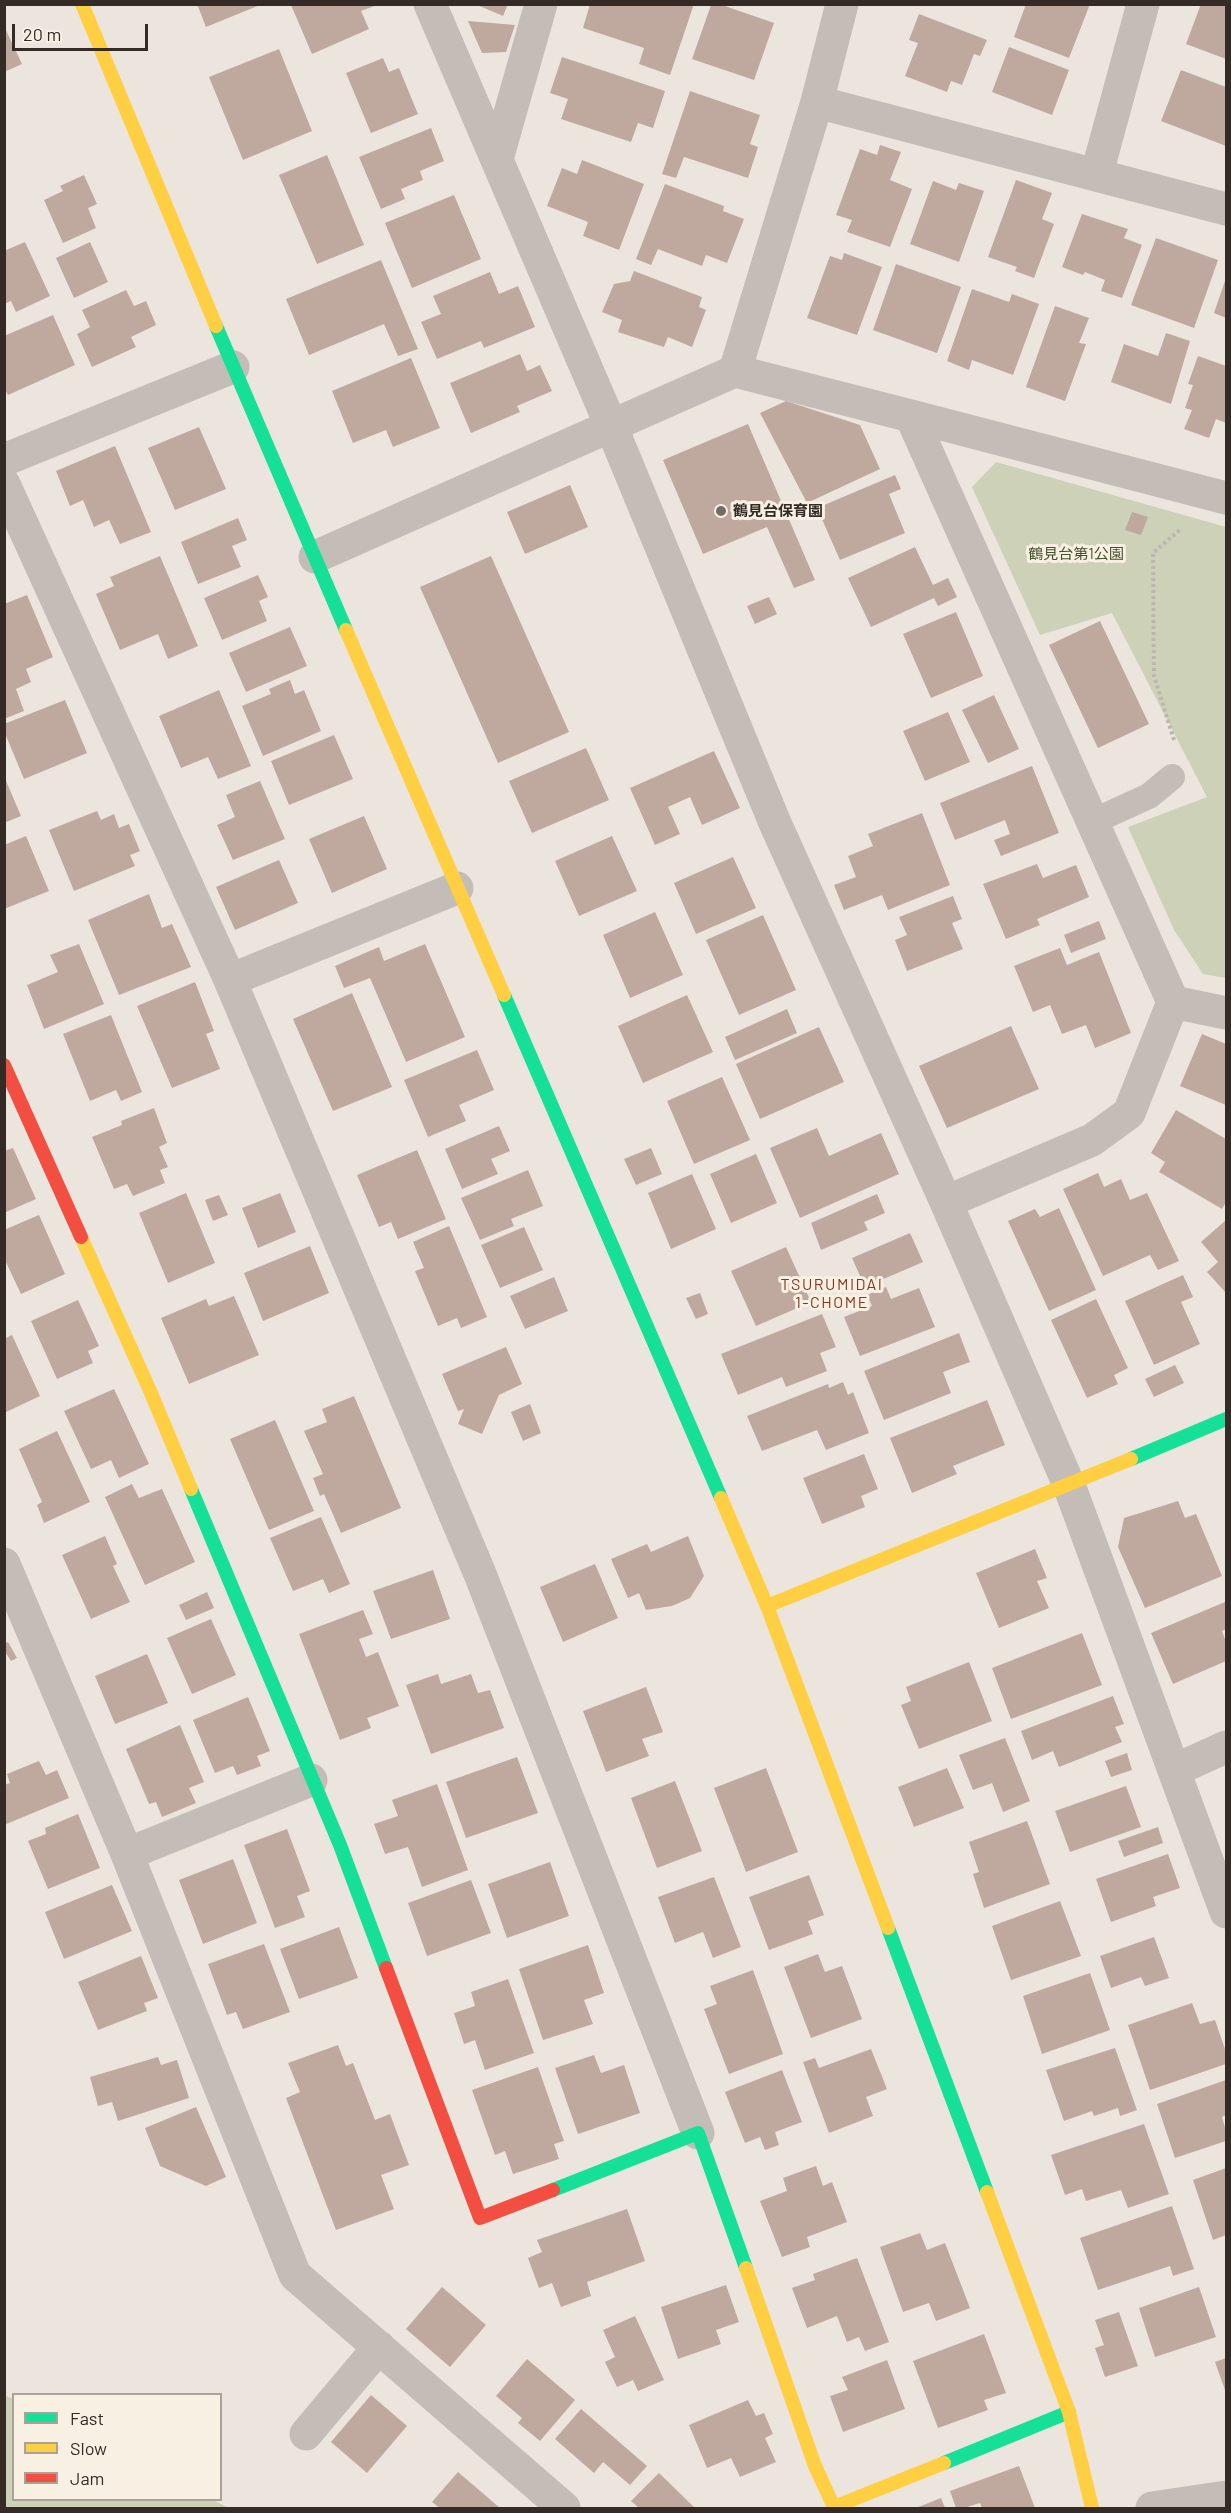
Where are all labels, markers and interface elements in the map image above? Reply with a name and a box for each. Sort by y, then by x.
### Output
scale bar [15,12,152,50]
text: 20 m [23,23,61,45]
place label: 鶴見台保育園 [733,502,823,520]
marker: 鶴見台保育園 [714,504,728,518]
park label: 鶴見台第1公園 [1028,545,1124,563]
district label: TSURUMIDAI 1-CHOME [781,1275,883,1313]
legend [12,2393,222,2501]
text: Fast [70,2407,104,2429]
text: Slow [70,2437,107,2459]
text: Jam [70,2467,104,2489]

